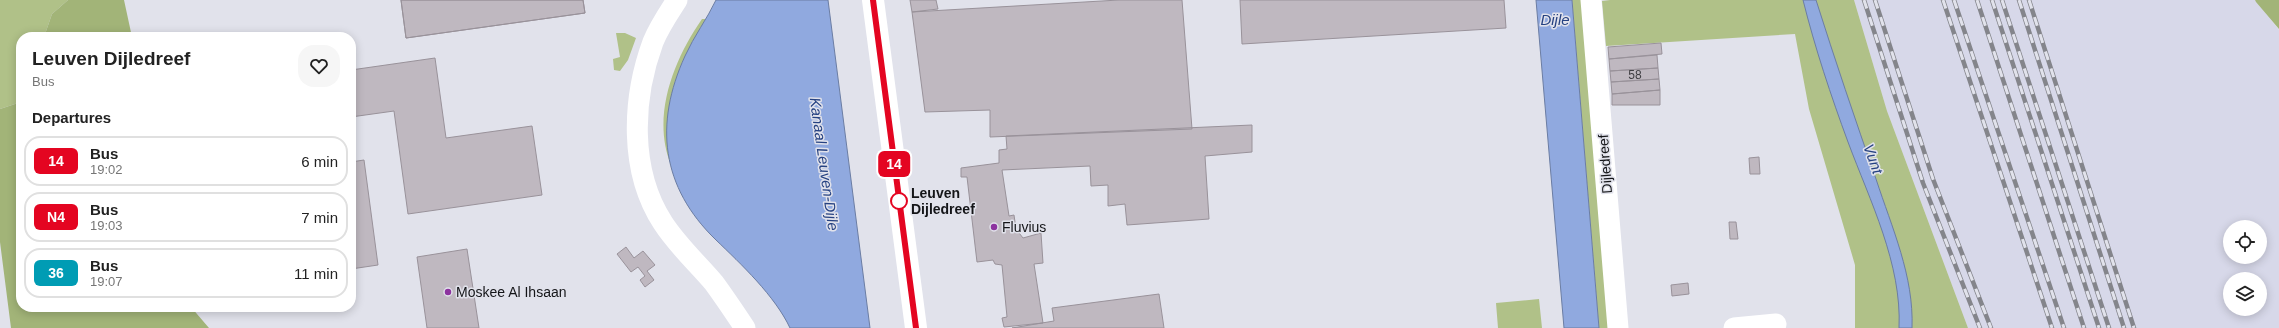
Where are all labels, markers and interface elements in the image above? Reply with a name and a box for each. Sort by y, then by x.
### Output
water label: Dijle [1540,11,1570,28]
button: heart [298,45,340,87]
text: Leuven Dijledreef [32,48,190,69]
house number: 58 [1628,68,1642,82]
text: Bus [32,74,54,89]
water label: Kanaal Leuven-Dijle [807,96,842,232]
text: Departures [32,109,111,126]
street label: Dijledreef [1595,134,1615,194]
water label: Vunt [1860,142,1887,177]
text: Bus [90,145,118,162]
line badge: 14 [876,151,912,177]
text: 14 [48,153,64,169]
text: 6 min [301,153,338,170]
text: 14 [886,156,902,172]
text: 19:02 [90,162,123,177]
place label: Leuven Dijledreef [911,185,975,217]
marker: Leuven Dijledreef [890,192,908,210]
text: Bus [90,201,118,218]
text: N4 [47,209,65,225]
text: 7 min [301,209,338,226]
text: 19:03 [90,218,123,233]
place label: Fluvius [1002,219,1046,235]
map controls [2223,220,2267,316]
button: locate [2223,220,2267,264]
marker: Fluvius [989,222,999,232]
text: Bus [90,257,118,274]
text: 36 [48,265,64,281]
text: 11 min [294,265,338,282]
button: layers [2223,272,2267,316]
text: 19:07 [90,274,123,289]
place label: Moskee Al Ihsaan [456,284,567,300]
marker: Moskee Al Ihsaan [443,287,453,297]

